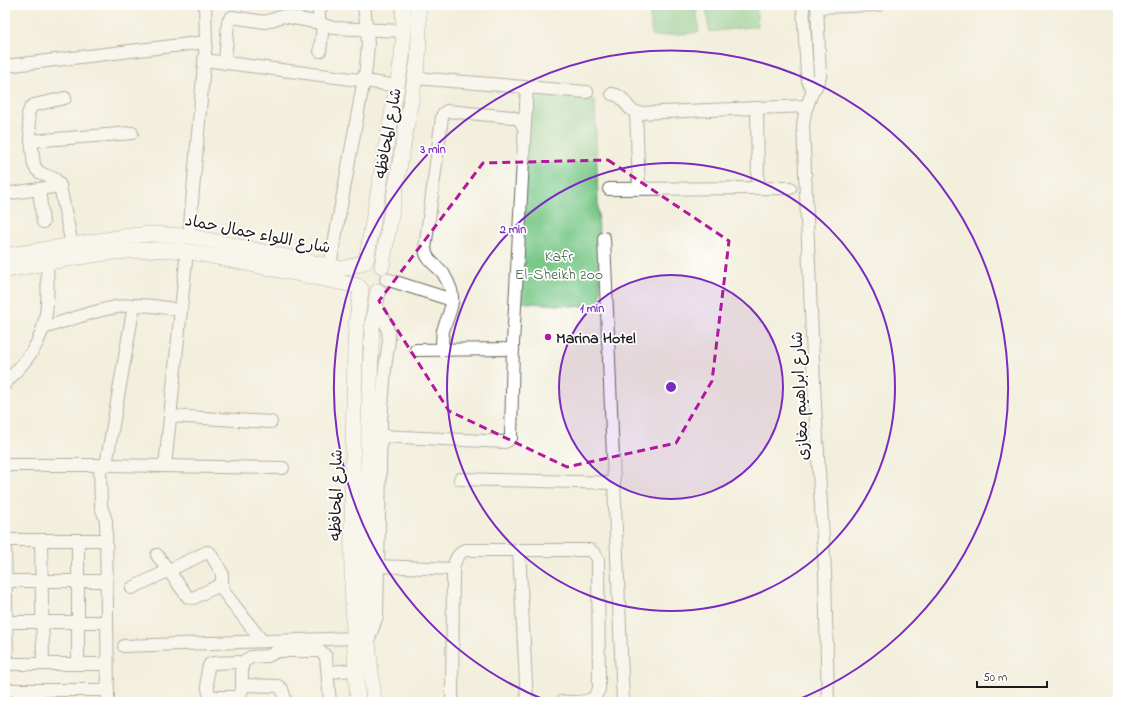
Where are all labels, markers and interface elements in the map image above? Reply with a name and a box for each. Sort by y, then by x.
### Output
street label: شارع المحافظه [369,86,409,181]
text: 3 min [419,141,446,159]
street label: شارع اللواء جمال حماد [183,209,332,261]
text: 2 min [499,221,526,239]
park label: Kafr El-Sheikh zoo [515,245,603,287]
text: 1 min [580,300,604,318]
place label: Marina Hotel [556,327,636,351]
street label: شارع ابراهيم مغازى [786,331,816,461]
marker: Marina Hotel [543,332,553,342]
centre of rings [664,380,678,394]
street label: شارع المحافظه [324,449,350,541]
scale bar [977,663,1047,689]
text: 50 m [983,669,1007,687]

